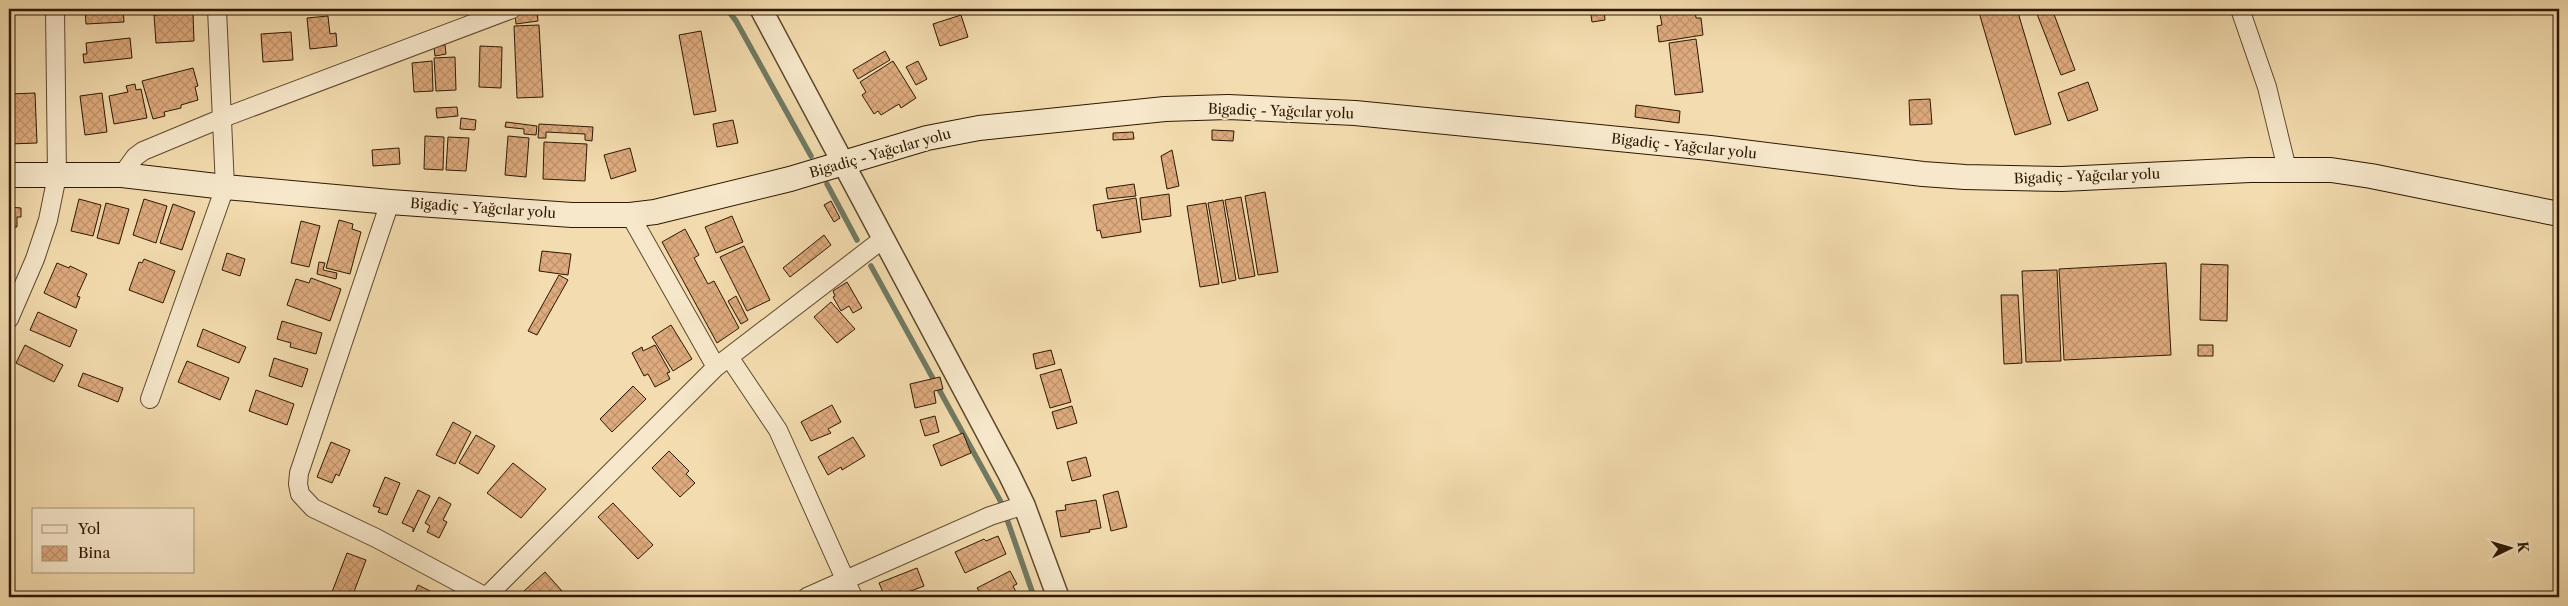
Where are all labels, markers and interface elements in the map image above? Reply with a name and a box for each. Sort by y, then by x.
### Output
street label: Bigadiç - Yağcılar yolu [1208,99,1355,123]
street label: Bigadiç - Yağcılar yolu [807,124,953,182]
street label: Bigadiç - Yağcılar yolu [1610,129,1758,163]
street label: Bigadiç - Yağcılar yolu [2014,164,2161,188]
street label: Bigadiç - Yağcılar yolu [409,194,557,222]
legend [32,508,195,574]
text: Yol [77,519,101,538]
north arrow [2486,524,2536,574]
text: K [2513,541,2532,554]
text: Bina [78,543,110,562]

